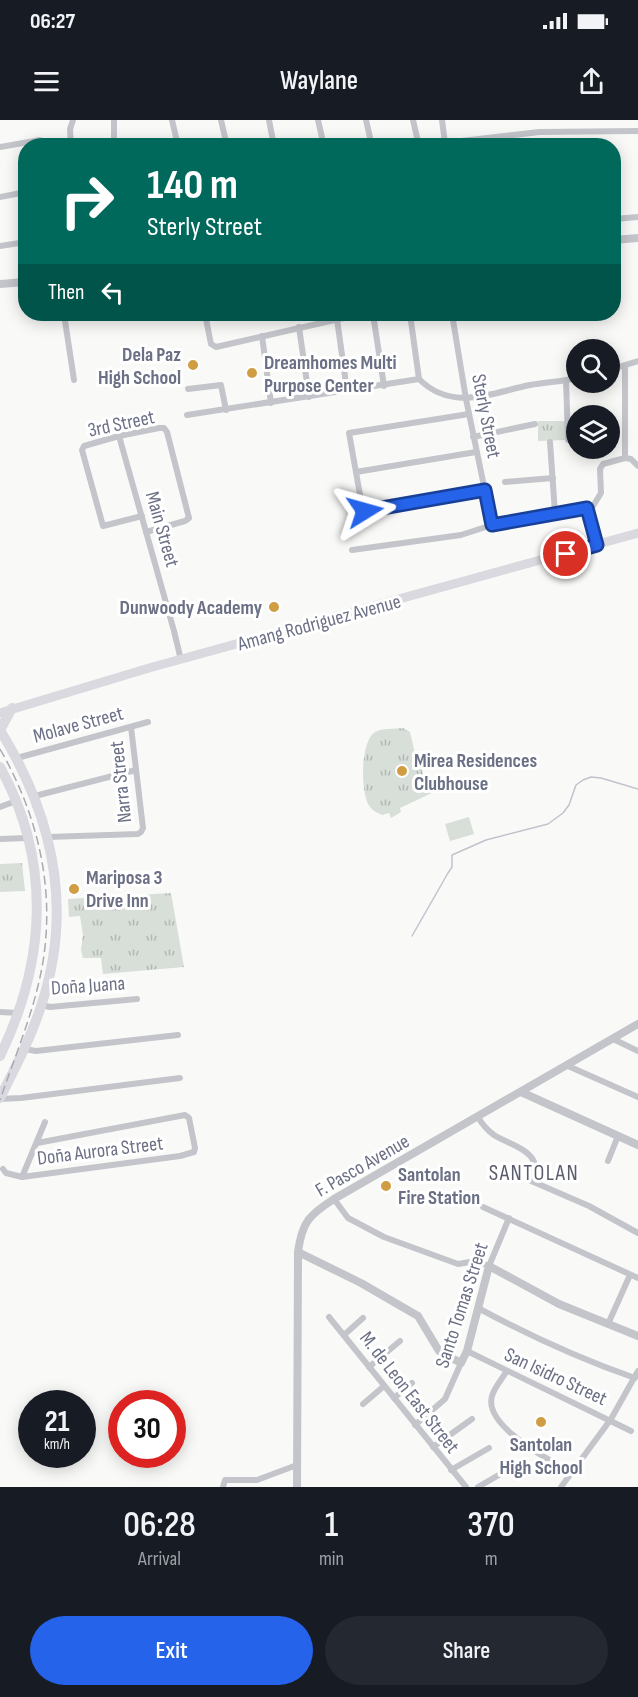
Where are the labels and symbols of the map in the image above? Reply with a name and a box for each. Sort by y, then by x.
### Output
place label: Dela Paz High School [98,343,181,390]
place label: Dreamhomes Multi Purpose Center [264,351,397,398]
marker: Dela Paz High School [186,358,200,372]
marker: Dreamhomes Multi Purpose Center [245,366,259,380]
street label: Sterly Street [466,372,506,460]
street label: 3rd Street [86,405,157,443]
position arrow [333,479,397,543]
street label: Main Street [140,489,184,570]
pin [540,528,591,579]
street label: Amang Rodriguez Avenue [234,590,403,657]
place label: Dunwoody Academy [120,596,263,620]
marker: Dunwoody Academy [267,600,281,614]
street label: Molave Street [30,701,126,749]
street label: Narra Street [105,740,137,824]
place label: Mirea Residences Clubhouse [414,749,537,796]
marker: Mirea Residences Clubhouse [395,764,409,778]
place label: Mariposa 3 Drive Inn [86,866,162,913]
marker: Mariposa 3 Drive Inn [67,882,81,896]
street label: Doña Juana [50,971,126,1001]
street label: F. Pasco Avenue [311,1129,414,1202]
street label: Doña Aurora Street [36,1131,164,1171]
district label: SANTOLAN [489,1160,579,1187]
place label: Santolan Fire Station [398,1163,480,1210]
marker: Santolan Fire Station [379,1179,393,1193]
street label: Santo Tomas Street [430,1239,494,1371]
street label: M. de Leon East Street [354,1327,464,1458]
street label: San Isidro Street [500,1343,611,1411]
speed limit sign: 30 [108,1390,186,1468]
marker: Santolan High School [534,1415,548,1429]
place label: Santolan High School [499,1433,583,1480]

